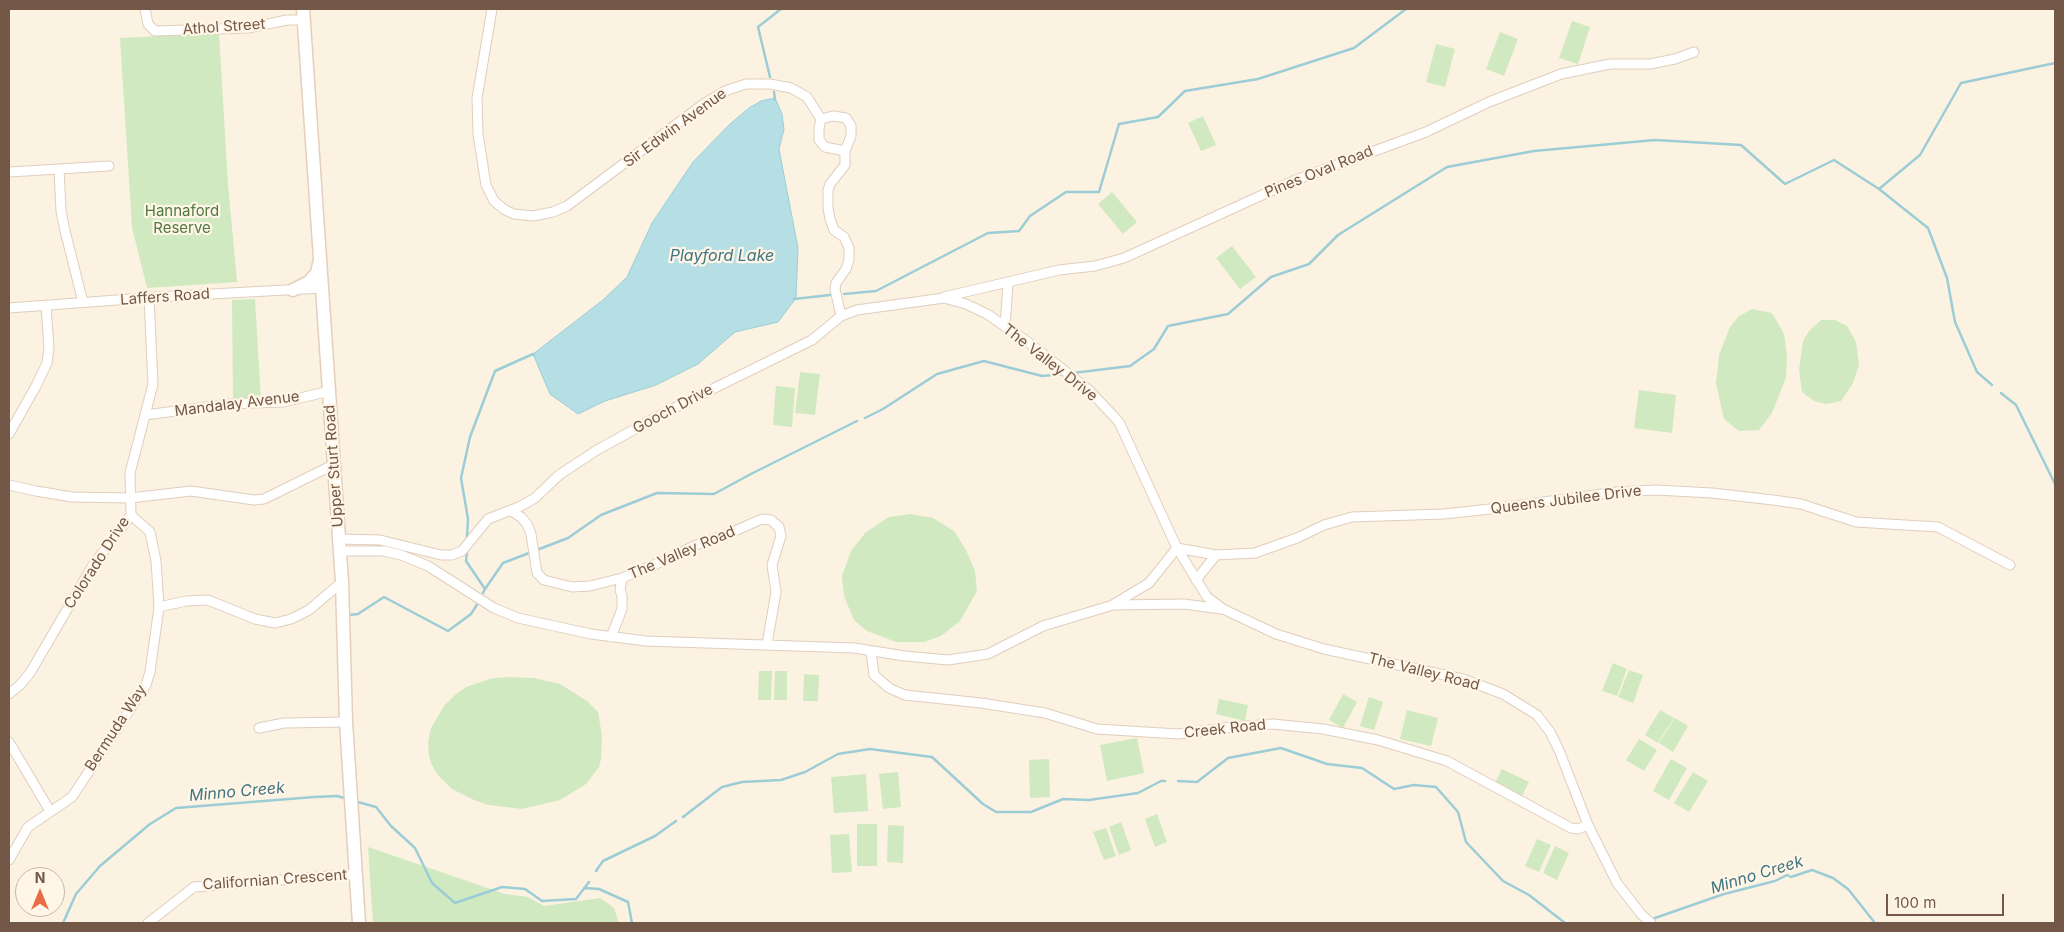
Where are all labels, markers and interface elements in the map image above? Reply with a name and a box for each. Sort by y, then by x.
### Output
street label: Athol Street [182,15,266,39]
street label: Sir Edwin Avenue [620,85,730,171]
street label: Pines Oval Road [1262,142,1376,202]
park label: Hannaford Reserve [145,202,219,237]
water label: Playford Lake [670,246,774,266]
street label: Laffers Road [120,285,210,309]
street label: The Valley Drive [999,320,1101,406]
street label: Gooch Drive [630,380,716,438]
street label: Mandalay Avenue [174,387,300,421]
street label: Upper Sturt Road [321,404,347,528]
street label: Queens Jubilee Drive [1490,482,1642,518]
street label: Colorado Drive [61,514,133,612]
street label: The Valley Road [626,522,738,584]
street label: The Valley Road [1366,649,1482,695]
street label: Bermuda Way [82,682,150,774]
street label: Creek Road [1183,716,1267,742]
water label: Minno Creek [188,778,286,806]
water label: Minno Creek [1708,852,1806,898]
street label: Californian Crescent [202,866,348,894]
north arrow [15,867,65,917]
text: N [35,869,45,886]
scale bar [1889,884,2006,916]
text: 100 m [1894,893,1936,912]

